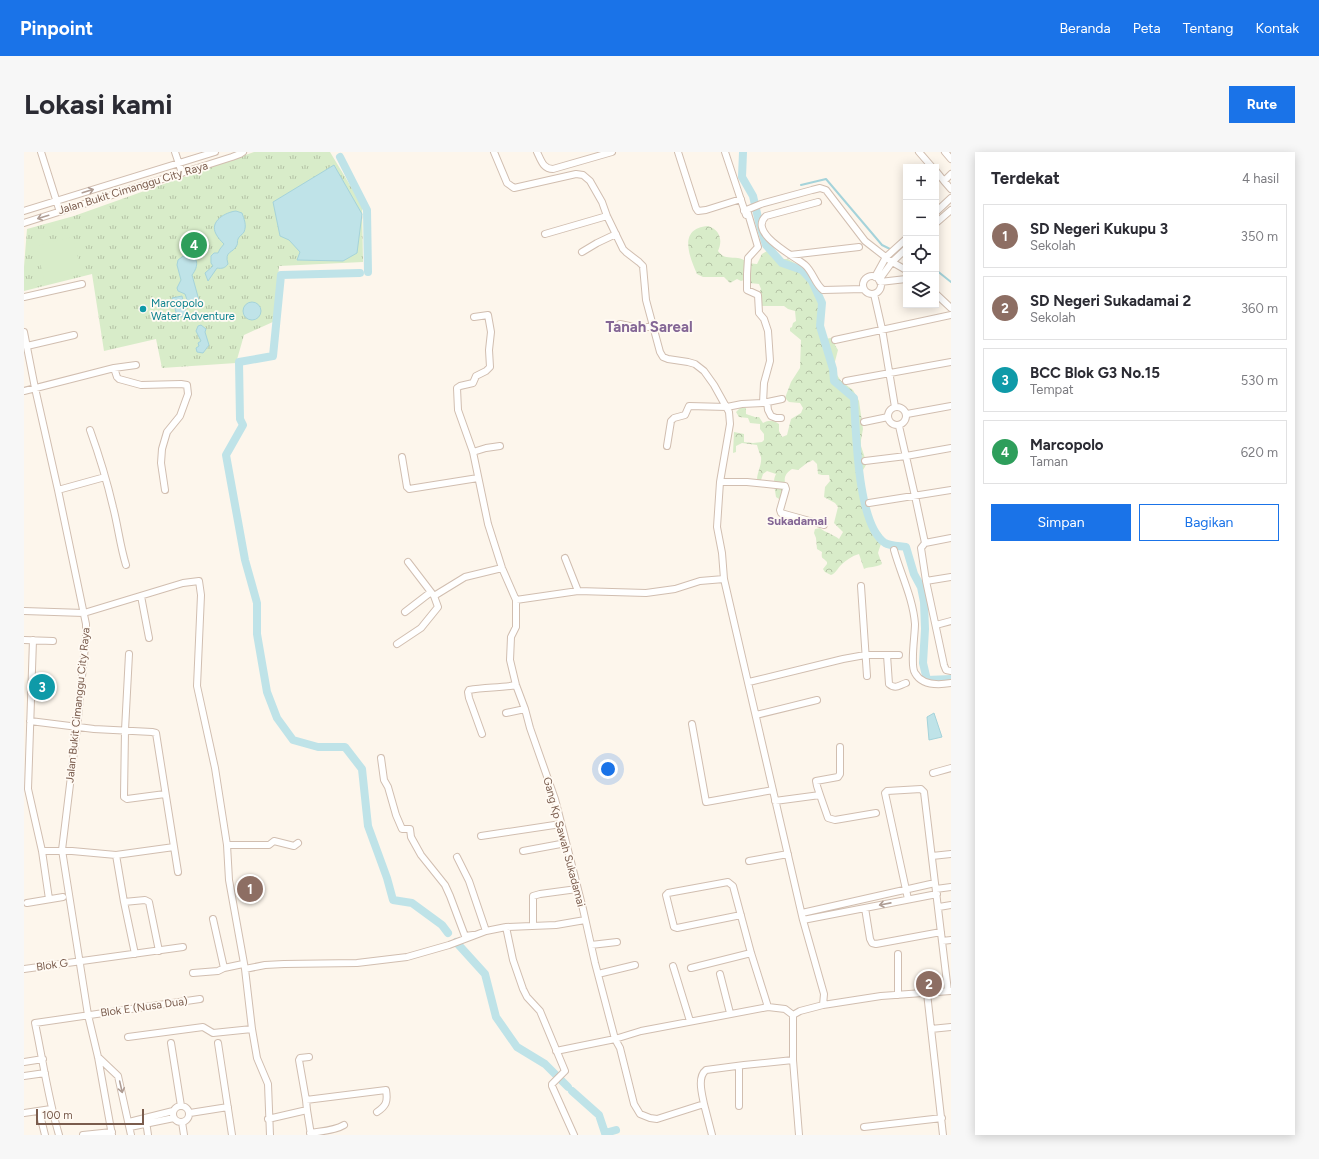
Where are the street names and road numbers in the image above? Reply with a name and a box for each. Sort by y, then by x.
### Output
street label: Jalan Bukit Cimanggu City Raya [57,159,209,217]
street label: Jalan Bukit Cimanggu City Raya [63,627,93,783]
street label: Gang Kp Sawah Sukadamai [540,776,588,908]
street label: Blok G [35,956,69,974]
street label: Blok E (Nusa Dua) [100,994,189,1020]

